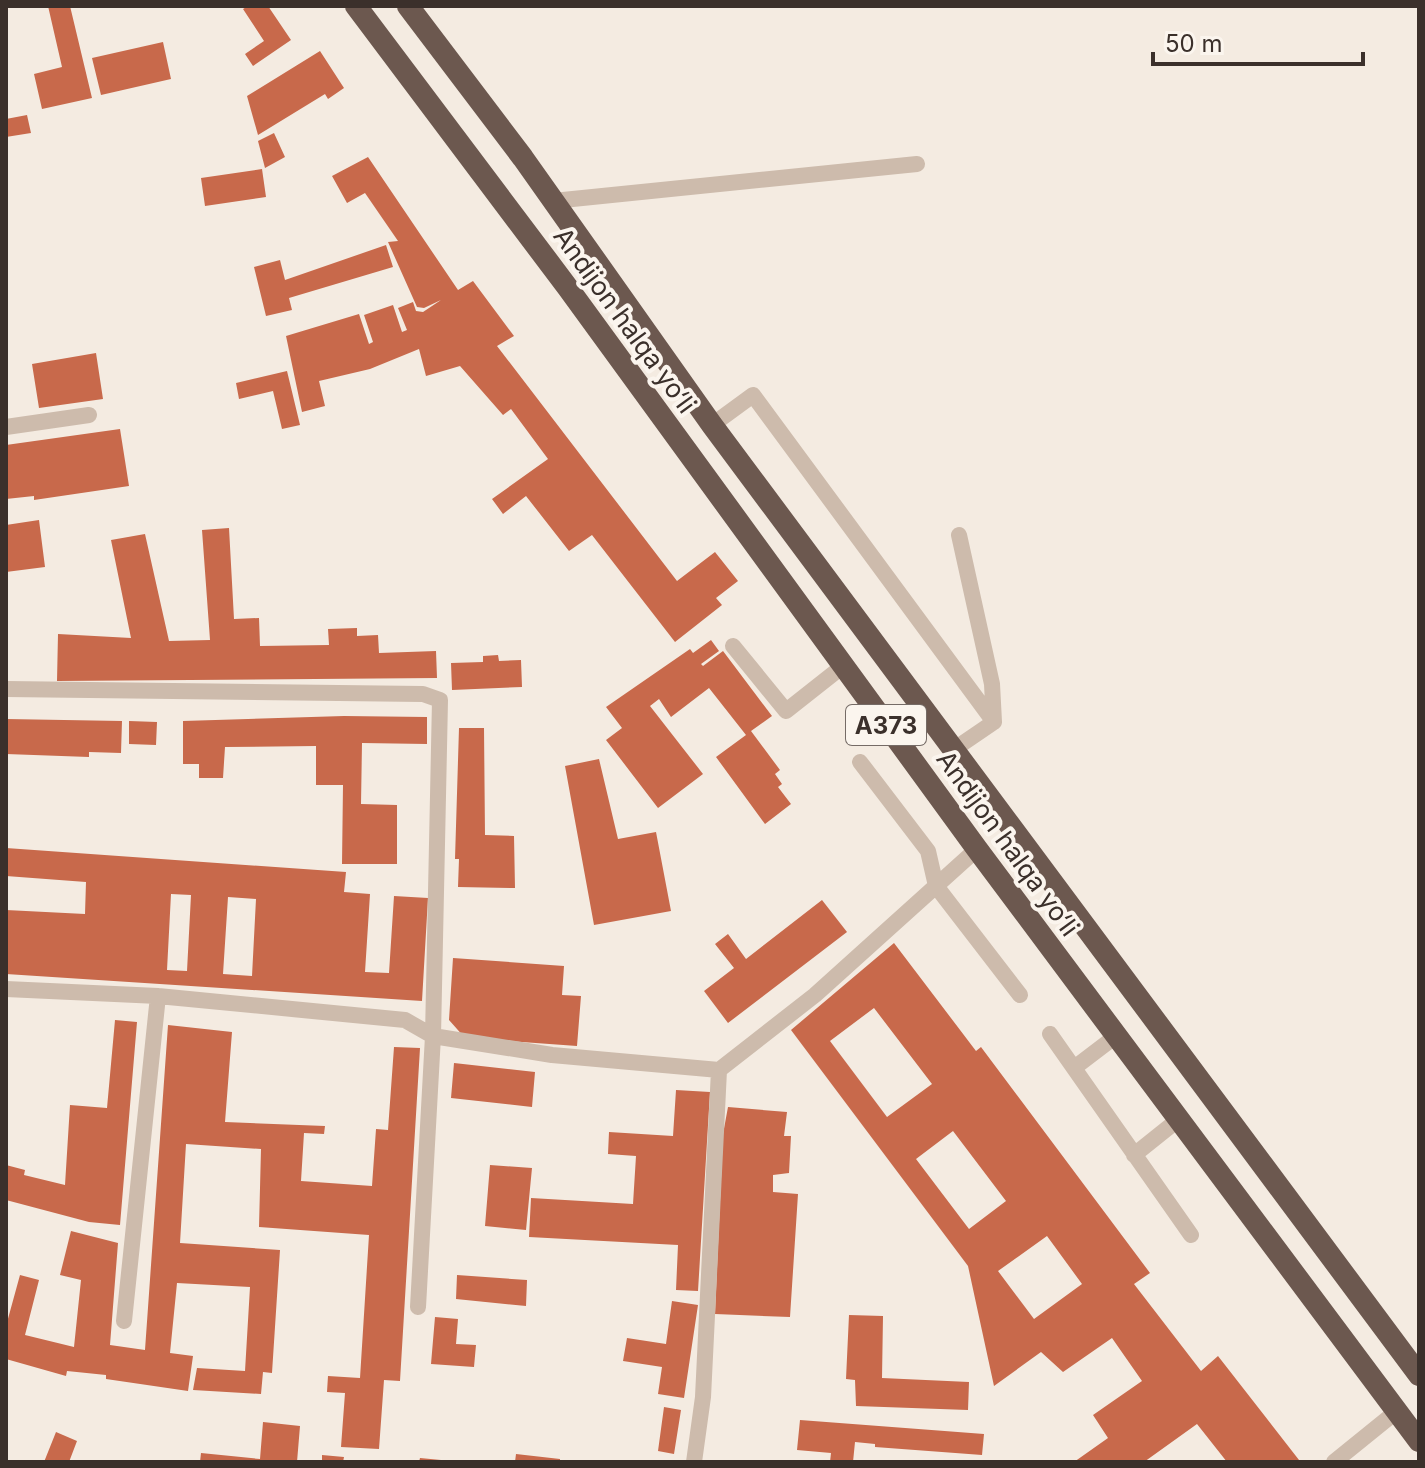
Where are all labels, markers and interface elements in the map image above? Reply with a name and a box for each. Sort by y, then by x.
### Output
scale bar [1153,16,1363,66]
text: 50 m [1165,29,1223,58]
street label: Andijon halqa yo‘li [547,221,703,419]
road number: A373 [846,705,926,745]
street label: Andijon halqa yo‘li [930,744,1086,942]

